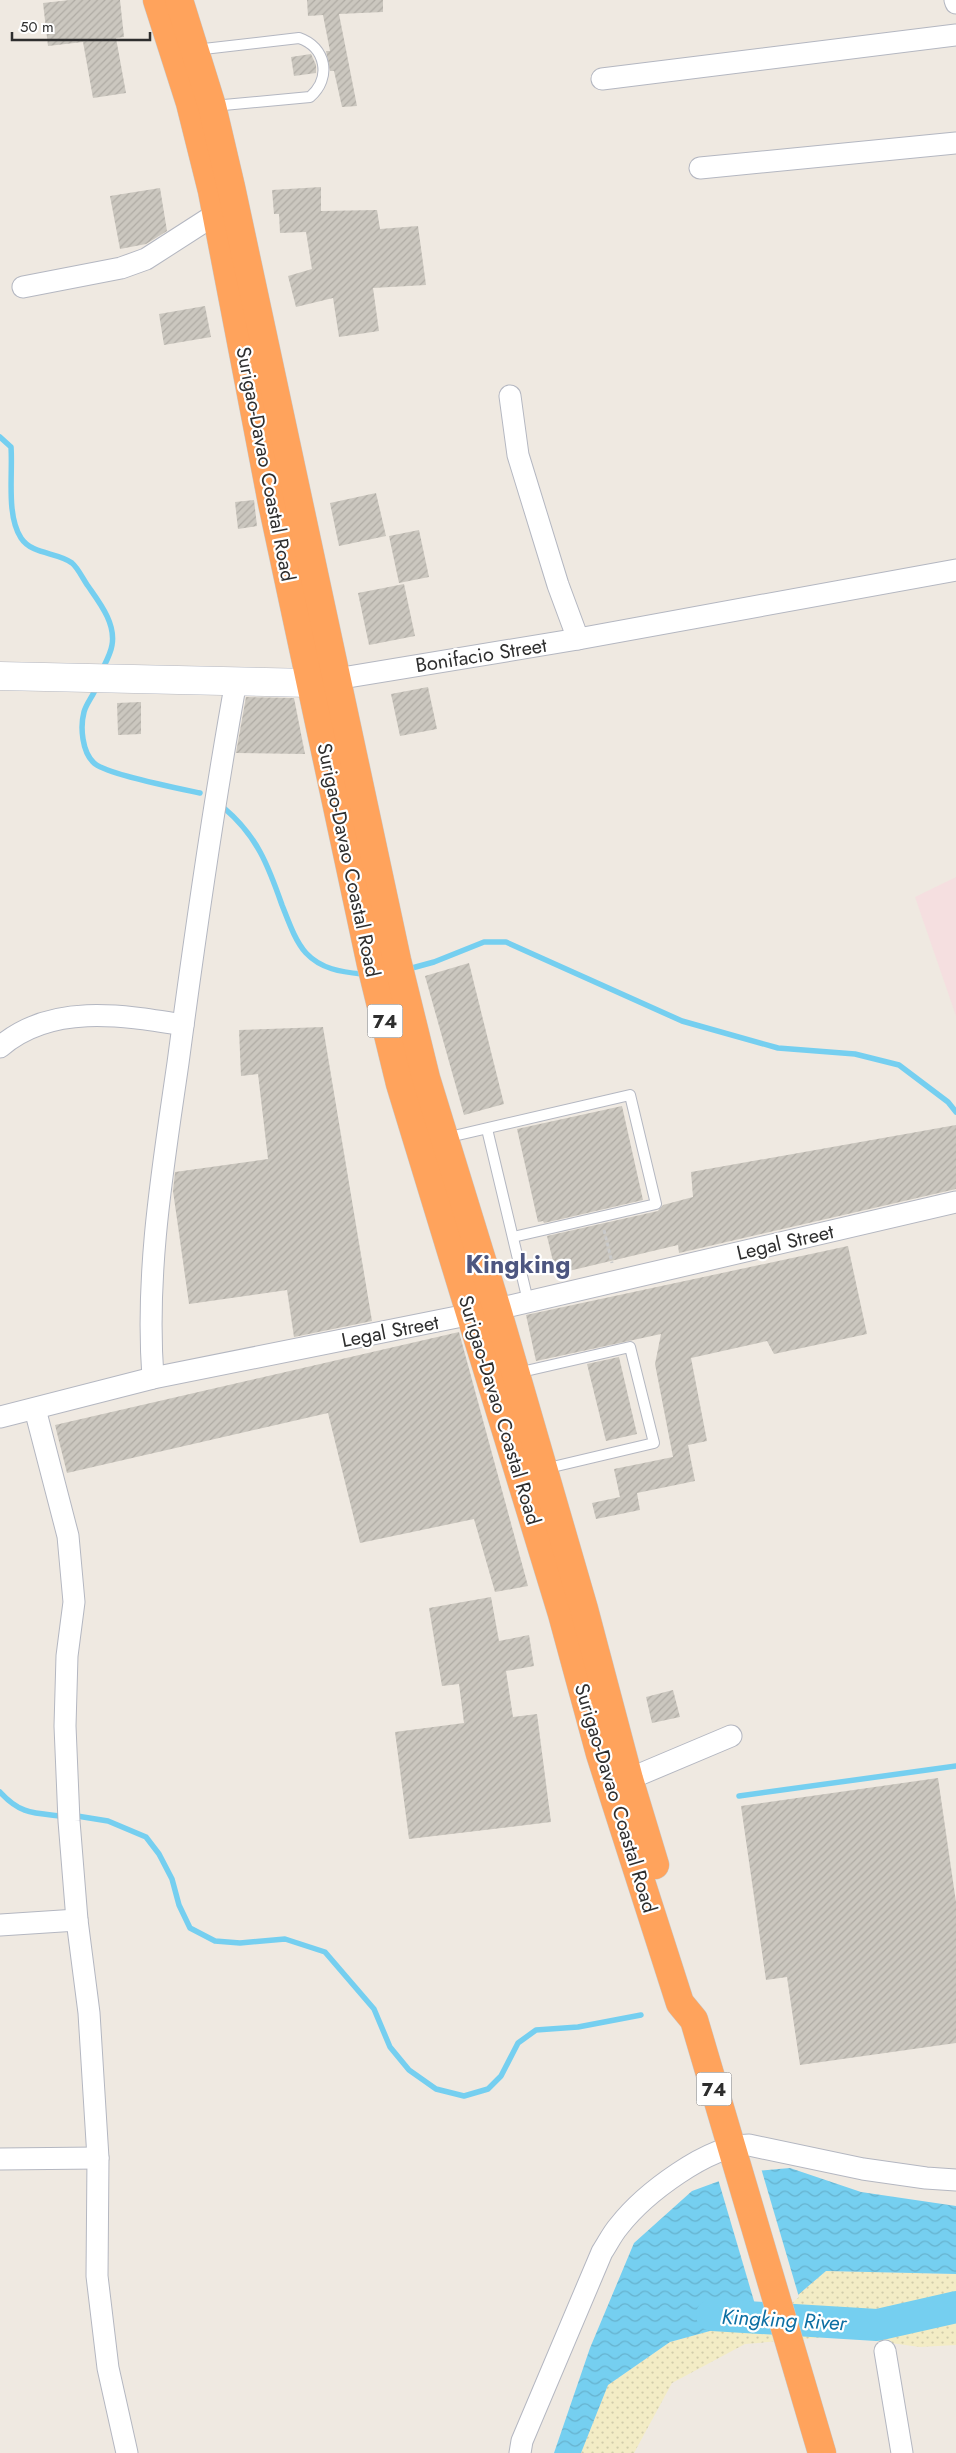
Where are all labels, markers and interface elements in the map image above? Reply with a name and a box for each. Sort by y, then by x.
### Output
scale bar [12,10,150,42]
text: 50 m [20,16,54,38]
street label: Surigao-Davao Coastal Road [229,344,303,584]
street label: Bonifacio Street [413,631,549,680]
street label: Surigao-Davao Coastal Road [310,740,387,980]
road number: 74 [368,1004,402,1038]
street label: Legal Street [734,1217,837,1268]
district label: Kingking [466,1246,570,1282]
street label: Surigao-Davao Coastal Road [451,1292,548,1528]
street label: Legal Street [339,1308,441,1355]
street label: Surigao-Davao Coastal Road [567,1680,664,1916]
road number: 74 [696,2072,732,2106]
water label: Kingking River [721,2302,848,2338]

